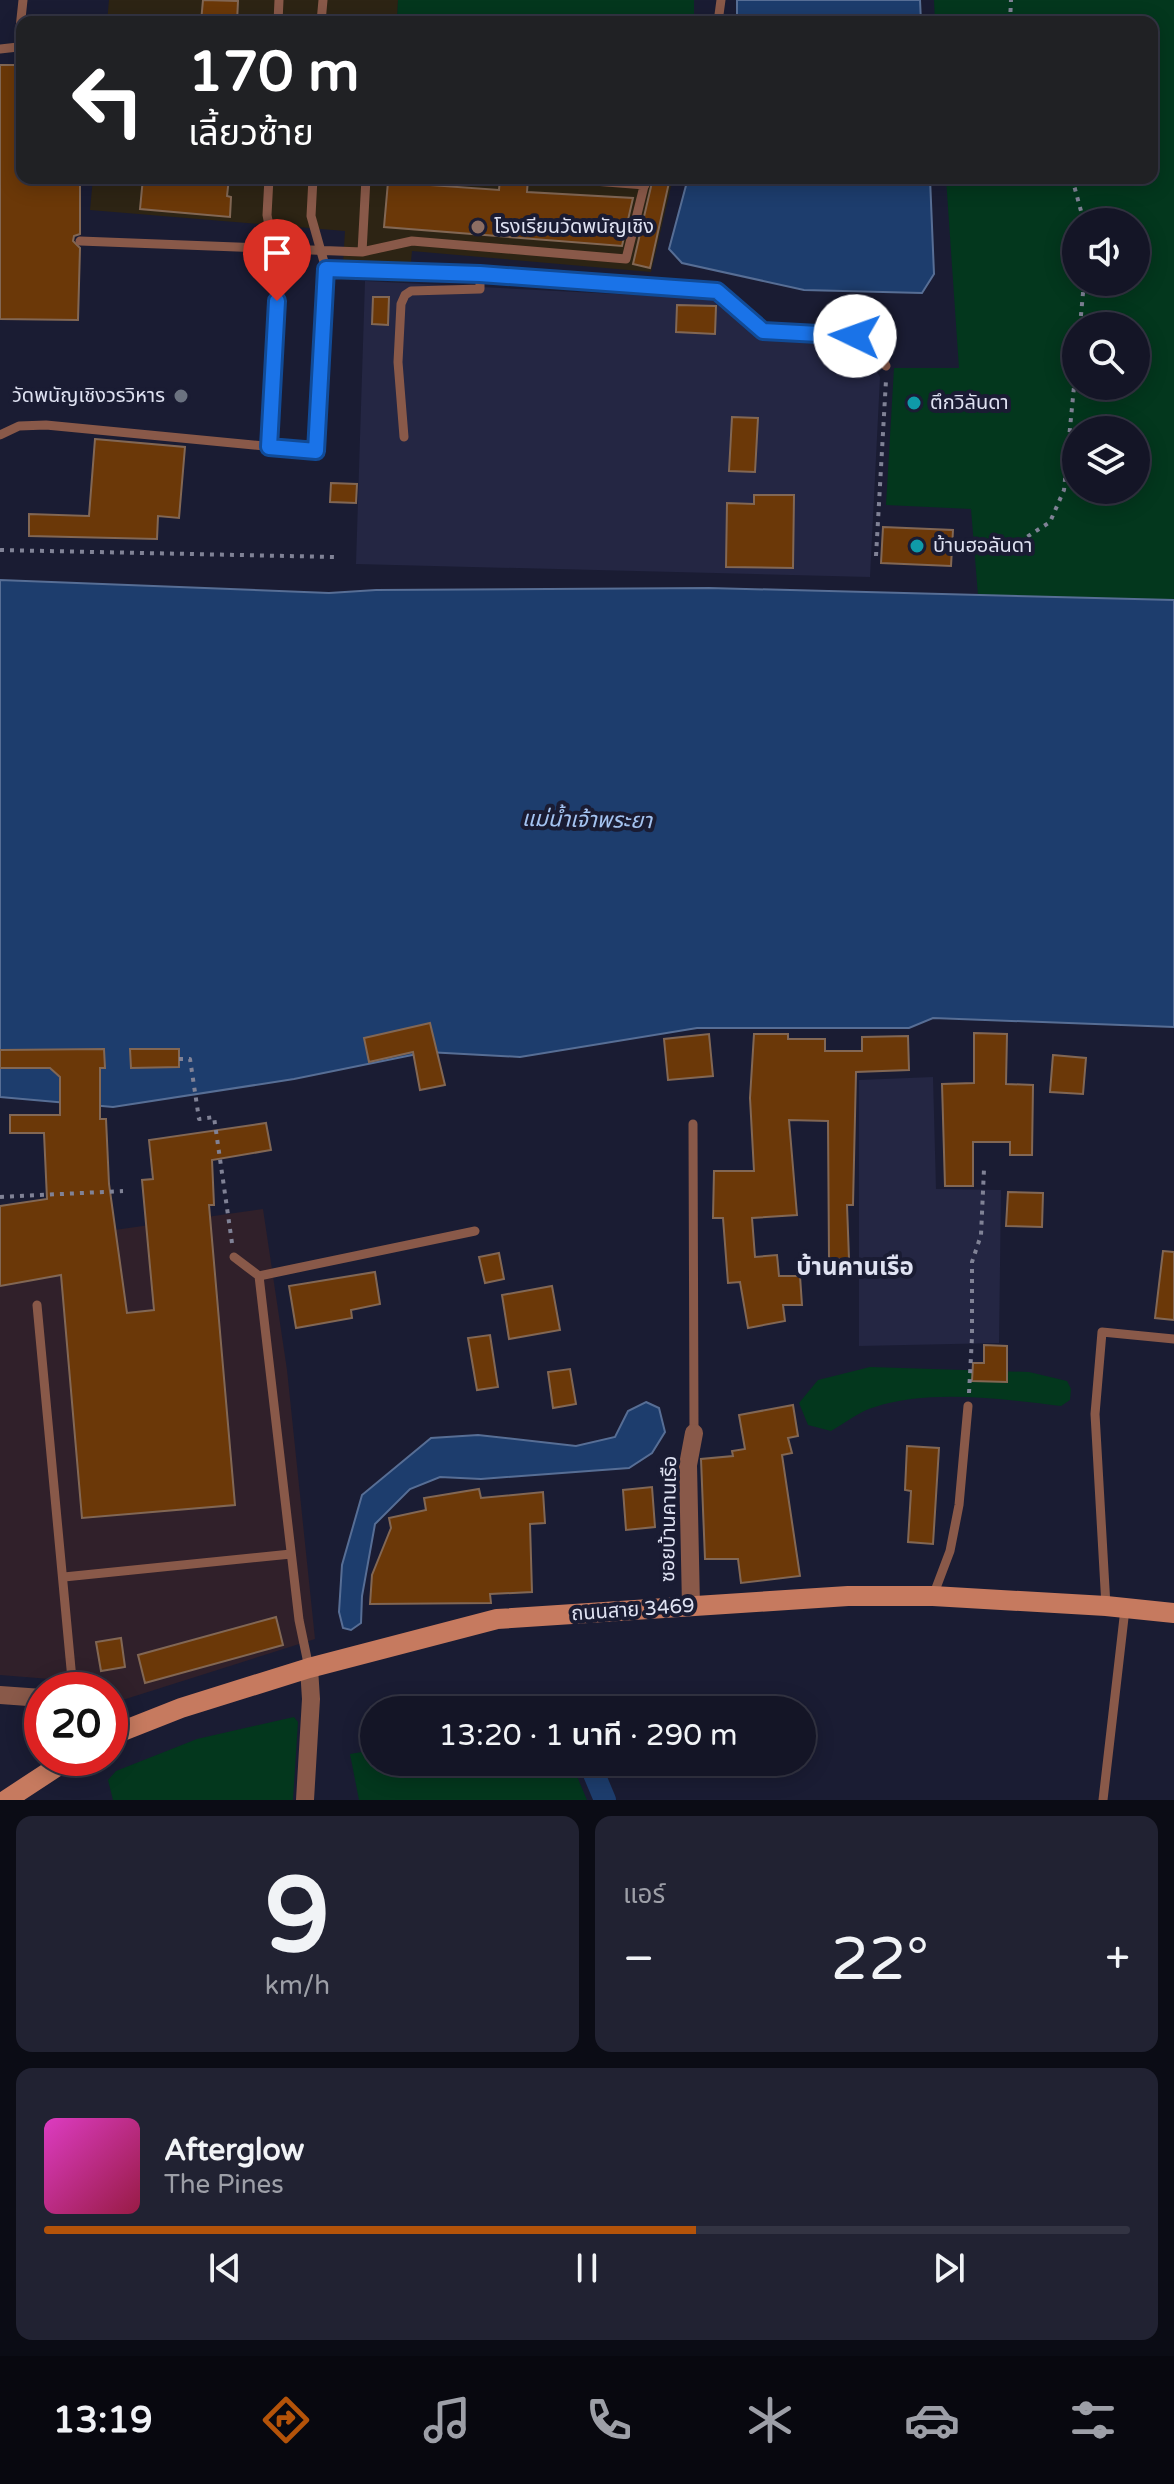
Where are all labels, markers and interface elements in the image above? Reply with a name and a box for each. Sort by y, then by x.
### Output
text: 170 m [188,39,359,106]
icon: left [56,48,160,152]
text: เลี้ยวซ้าย [188,112,314,155]
map controls [1062,208,1150,504]
button: sound [1062,208,1150,296]
place label: โรงเรียนวัดพนัญเชิง [494,215,654,239]
marker: โรงเรียนวัดพนัญเชิง [469,218,487,236]
pin [243,219,311,301]
icon: arrive [255,231,299,275]
position arrow [813,294,897,378]
button: search [1062,312,1150,400]
place label: วัดพนัญเชิงวรวิหาร [12,384,165,408]
marker: วัดพนัญเชิงวรวิหาร [172,387,190,405]
place label: ตึกวิลันดา [930,391,1009,415]
marker: ตึกวิลันดา [905,394,923,412]
button: layers [1062,416,1150,504]
place label: บ้านฮอลันดา [933,534,1032,558]
marker: บ้านฮอลันดา [908,537,926,555]
water label: แม่น้ำเจ้าพระยา [522,803,654,834]
district label: บ้านคานเรือ [796,1253,914,1282]
street label: ซอยบ้านคานเรือ [656,1456,682,1582]
street label: ถนนสาย 3469 [571,1594,695,1626]
speed limit sign: 20 [24,1672,128,1776]
text: 13:20 · 1 นาที · 290 m [438,1717,738,1754]
text: 9 [265,1855,330,1980]
text: แอร์ [623,1879,665,1910]
text: 22° [831,1924,929,1996]
text: − [623,1933,654,1986]
text: + [1105,1933,1130,1986]
text: km/h [265,1970,330,2001]
text: Afterglow [164,2132,304,2169]
text: The Pines [164,2169,284,2200]
icon: previous [203,2246,247,2290]
icon: pause [565,2246,609,2290]
icon: next [927,2246,971,2290]
icon: directions [258,2392,314,2448]
icon: music [419,2392,475,2448]
icon: phone [581,2392,637,2448]
icon: climate [742,2392,798,2448]
icon: car [904,2392,960,2448]
icon: filters [1065,2392,1121,2448]
text: 13:19 [53,2399,153,2442]

